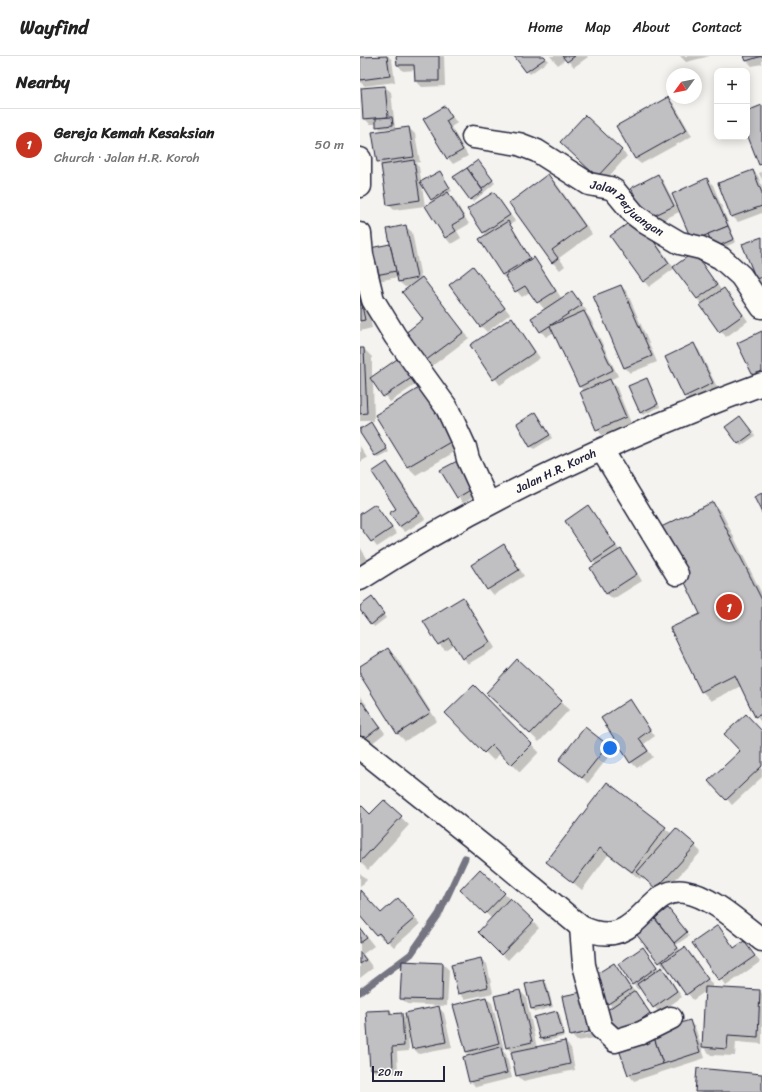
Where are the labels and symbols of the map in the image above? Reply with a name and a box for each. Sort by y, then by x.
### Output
north arrow [666,68,702,104]
street label: Jalan Perjuangan [588,173,669,243]
street label: Jalan H.R. Koroh [511,442,600,500]
pin: 1 [716,592,742,622]
your location [600,738,620,758]
scale bar [372,1064,445,1083]

